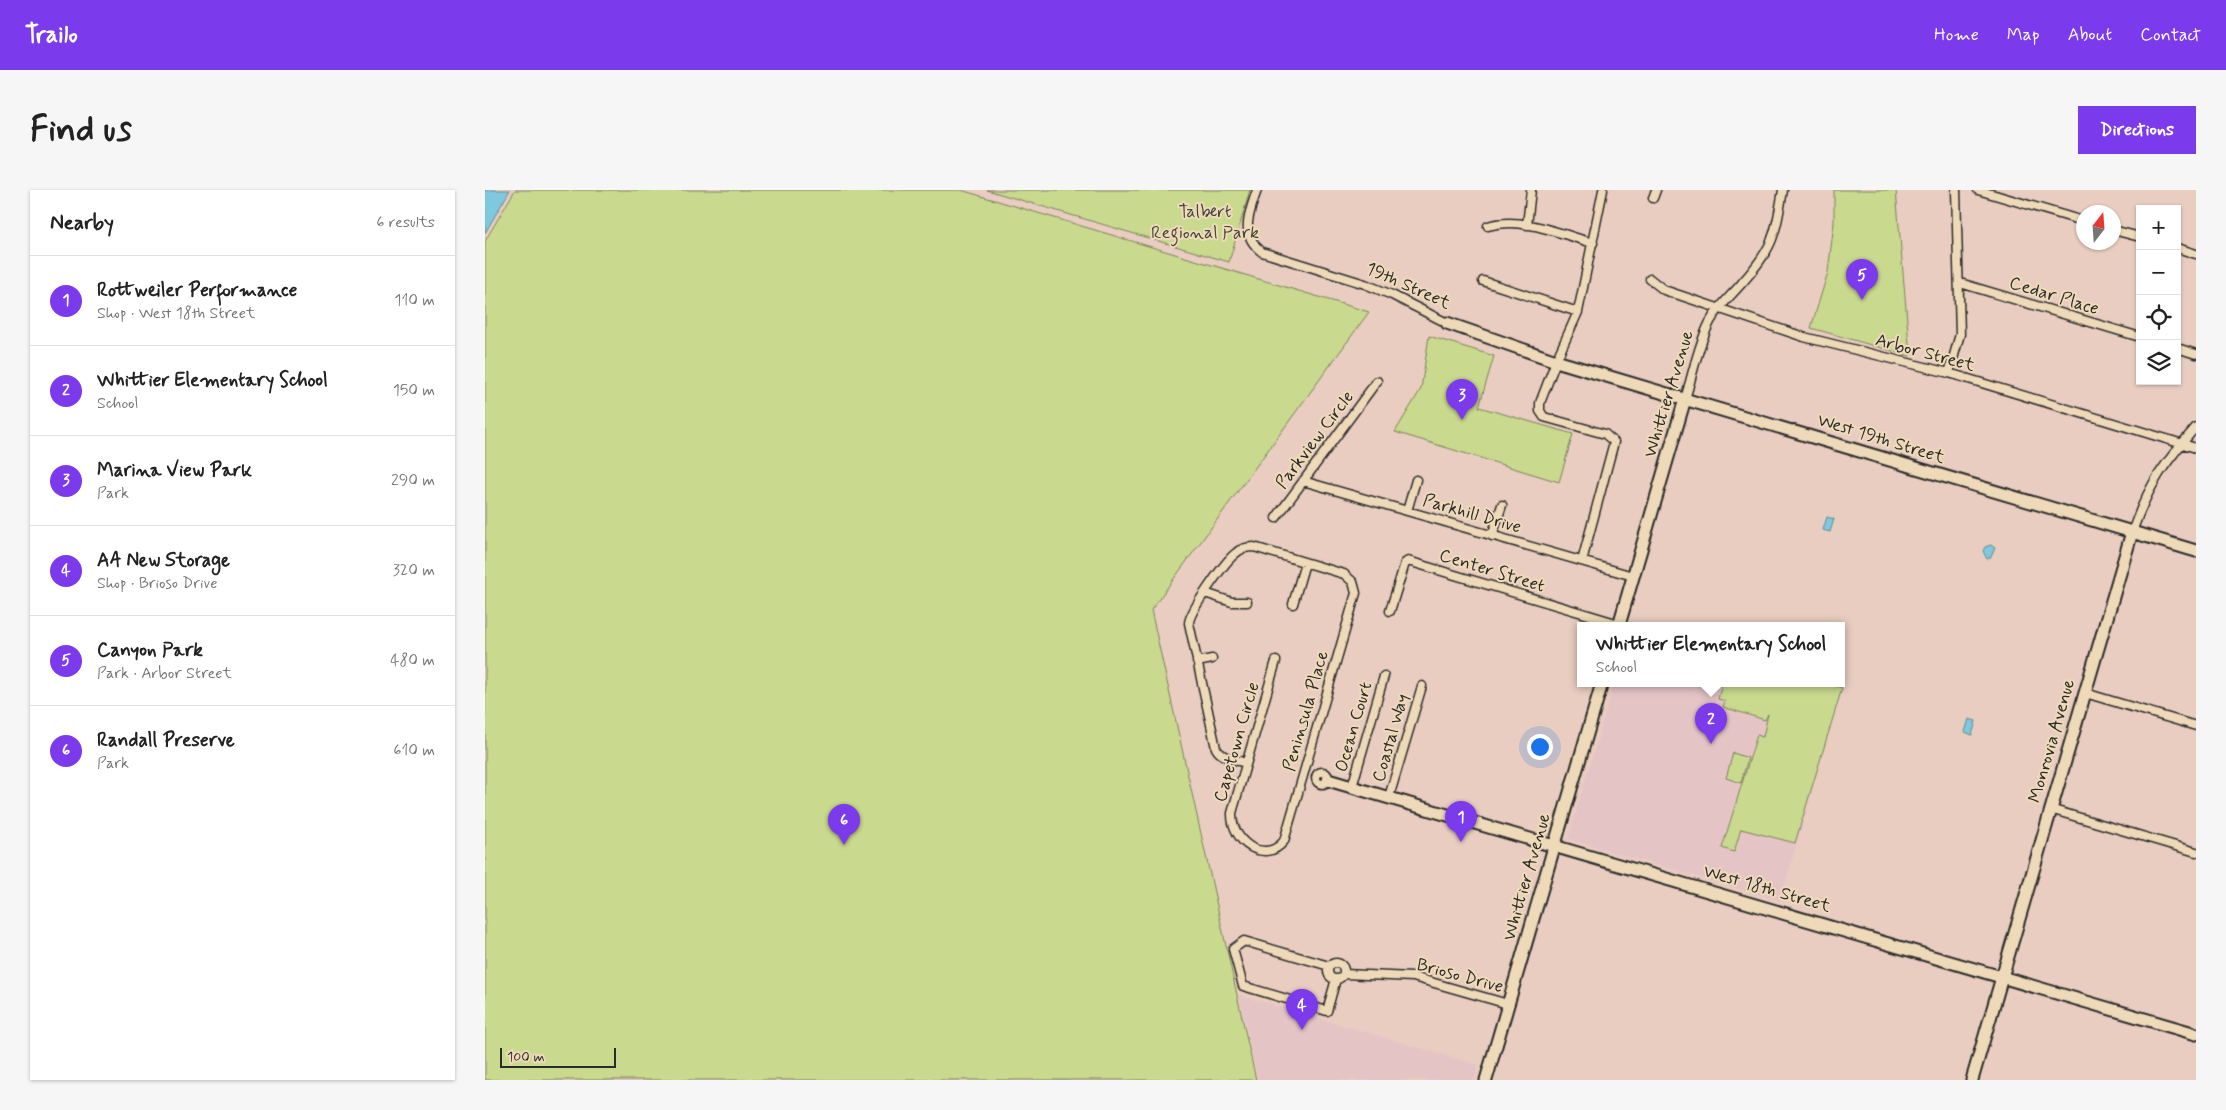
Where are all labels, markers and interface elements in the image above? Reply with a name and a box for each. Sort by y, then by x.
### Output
text: Trailo [25,20,78,51]
text: Home [1934,23,1979,47]
text: Map [2007,23,2040,47]
text: About [2068,23,2112,47]
text: Contact [2140,23,2201,47]
button: Directions [2078,106,2196,154]
text: Find us [30,107,132,153]
park label: Talbert Regional Park [1151,200,1259,247]
north arrow [2076,205,2121,250]
map controls [2136,205,2181,385]
button: + [2136,205,2181,250]
text: Nearby [50,209,114,237]
text: 6 results [376,212,435,233]
button: − [2136,250,2181,295]
street label: 19th Street [1362,257,1455,316]
pin: 5 [1846,259,1878,300]
street label: Cedar Place [2006,271,2102,321]
text: Rottweiler Performance [97,278,297,303]
text: 1 [62,290,70,311]
text: 110 m [394,290,435,311]
button: locate [2136,295,2181,340]
text: Shop · West 18th Street [97,303,255,324]
street label: Whittier Avenue [1638,328,1700,460]
street label: Arbor Street [1873,328,1978,378]
button: layers [2136,340,2181,385]
text: Whittier Elementary School [97,368,328,393]
pin: 3 [1446,379,1478,420]
text: 2 [62,380,70,401]
text: 150 m [393,380,435,401]
street label: Parkview Circle [1270,386,1360,494]
text: School [97,393,138,414]
street label: West 19th Street [1814,408,1948,470]
text: Marina View Park [97,458,252,483]
text: 3 [62,470,70,491]
text: 290 m [391,470,435,491]
text: Park [97,483,129,504]
street label: Parkhill Drive [1420,488,1524,540]
street label: Center Street [1436,544,1548,599]
text: AA New Storage [97,548,230,573]
text: 4 [61,560,71,581]
text: 320 m [393,560,435,581]
text: Shop · Brioso Drive [97,573,218,594]
popup [1577,622,1845,687]
text: Whittier Elementary School [1596,632,1826,657]
text: Canyon Park [97,638,203,663]
street label: Peninsula Place [1277,648,1335,774]
text: 5 [61,650,71,671]
text: 480 m [390,650,435,671]
text: School [1596,657,1637,678]
text: Park · Arbor Street [97,663,232,684]
street label: Monrovia Avenue [2023,676,2081,806]
street label: Capetown Circle [1208,679,1266,805]
street label: Ocean Court [1330,679,1378,775]
street label: Coastal Way [1367,691,1415,785]
pin: 2 [1695,703,1727,744]
text: Randall Preserve [97,728,235,753]
your location [1527,734,1553,760]
text: 6 [62,740,70,761]
text: 610 m [393,740,435,761]
text: Park [97,753,129,774]
pin: 1 [1445,801,1477,842]
pin: 6 [828,804,860,845]
street label: Whittier Avenue [1497,810,1557,944]
street label: West 18th Street [1701,859,1834,919]
street label: Brioso Drive [1414,953,1506,999]
pin: 4 [1286,989,1318,1030]
scale bar [500,1045,616,1068]
text: 100 m [507,1048,545,1066]

